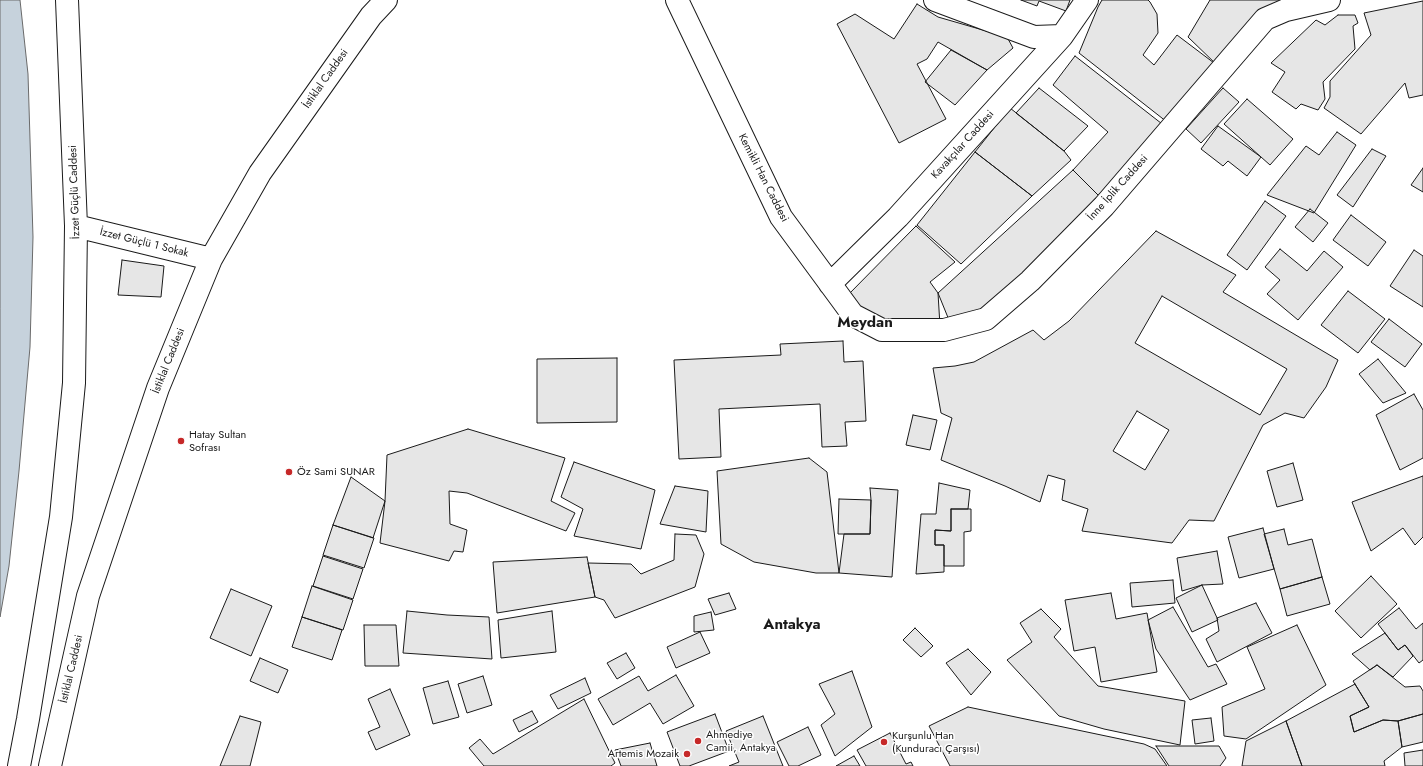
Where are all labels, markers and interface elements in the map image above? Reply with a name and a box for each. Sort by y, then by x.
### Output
street label: İstiklal Caddesi [301,47,351,111]
street label: Kavakçılar Caddesi [929,108,997,182]
street label: Kemikli Han Caddesi [735,132,791,224]
street label: İzzet Güçlü Caddesi [67,145,83,239]
street label: İnne İplik Caddesi [1085,152,1151,224]
street label: İzzet Güçlü 1 Sokak [98,226,190,260]
district label: Meydan [837,314,893,332]
street label: İstiklal Caddesi [150,326,188,396]
place label: Hatay Sultan Sofrası [189,428,246,454]
marker: Hatay Sultan Sofrası [176,436,186,446]
place label: Öz Sami SUNAR [297,465,375,479]
marker: Öz Sami SUNAR [284,467,294,477]
district label: Antakya [763,616,821,634]
street label: İstiklal Caddesi [58,634,86,704]
place label: Ahmediye Camii, Antakya [706,728,776,754]
place label: Kurşunlu Han (Kunduracı Çarşısı) [892,729,980,755]
marker: Ahmediye Camii, Antakya [693,736,703,746]
marker: Kurşunlu Han (Kunduracı Çarşısı) [879,737,889,747]
place label: Artemis Mozaik [608,747,679,761]
marker: Artemis Mozaik [682,749,692,759]

